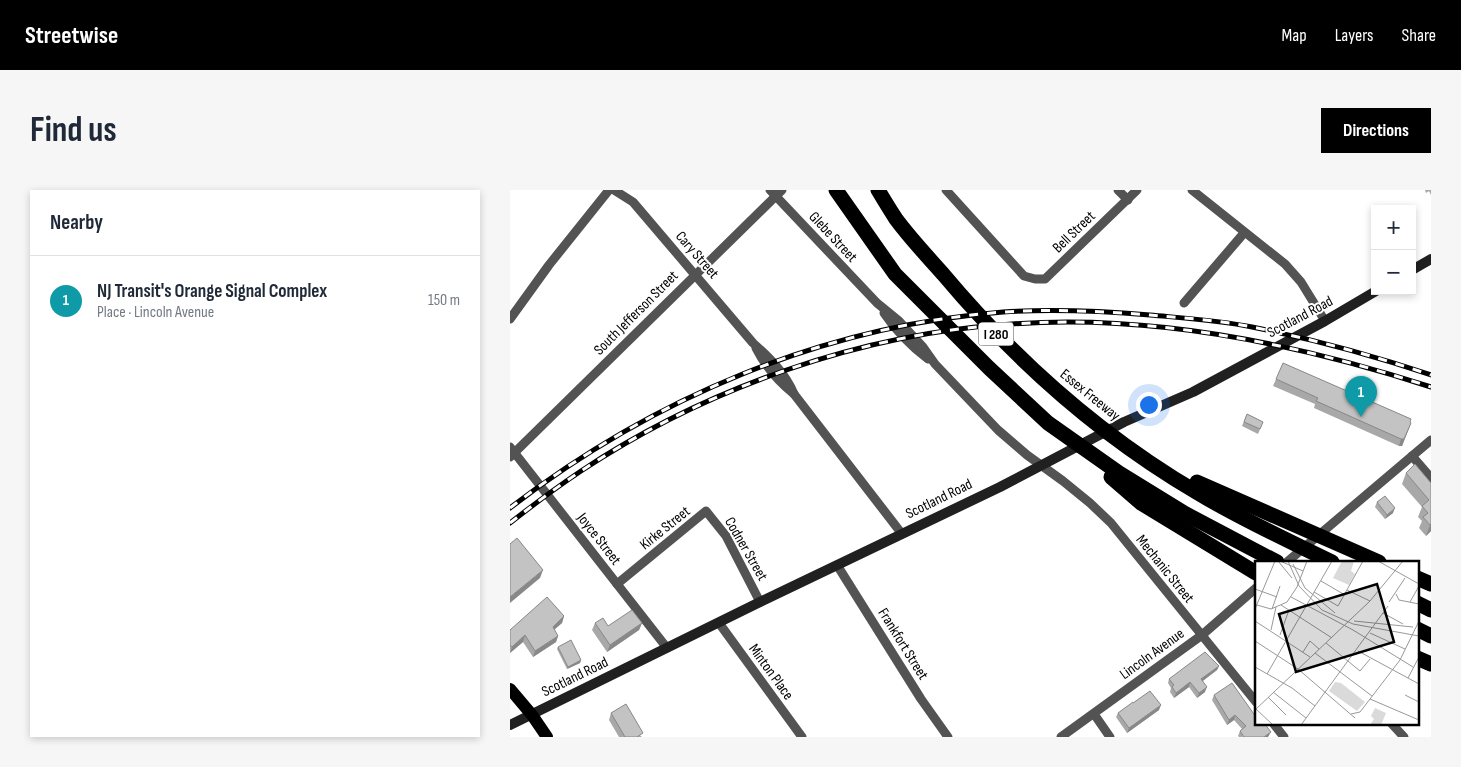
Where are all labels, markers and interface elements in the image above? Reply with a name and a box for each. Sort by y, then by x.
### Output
text: Streetwise [25,21,118,50]
text: Map [1282,25,1307,46]
text: Layers [1335,25,1374,46]
text: Share [1402,25,1436,46]
button: Directions [1321,108,1431,153]
text: Find us [30,109,117,152]
map controls [1371,205,1416,295]
button: + [1371,205,1416,250]
street label: Bell Street [1049,207,1100,257]
street label: Glebe Street [805,208,862,267]
text: Nearby [50,210,103,235]
street label: Cary Street [671,227,723,283]
button: − [1371,250,1416,295]
street label: South Jefferson Street [590,266,683,359]
text: NJ Transit's Orange Signal Complex [97,280,327,303]
text: 1 [63,291,69,310]
text: 150 m [428,291,460,310]
street label: Scotland Road [1264,292,1336,342]
text: Place · Lincoln Avenue [97,303,214,322]
road number: I 280 [978,322,1014,346]
street label: Essex Freeway [1056,365,1124,425]
pin: 1 [1345,376,1377,417]
your location [1136,392,1162,418]
street label: Scotland Road [903,475,975,523]
street label: Kirke Street [636,502,694,554]
street label: Joyce Street [572,508,625,569]
street label: Codner Street [720,514,772,585]
street label: Mechanic Street [1132,531,1199,607]
inset map [1255,561,1418,724]
street label: Frankfort Street [873,605,933,684]
street label: Lincoln Avenue [1116,624,1188,684]
street label: Minton Place [744,640,798,704]
street label: Scotland Road [539,653,611,701]

